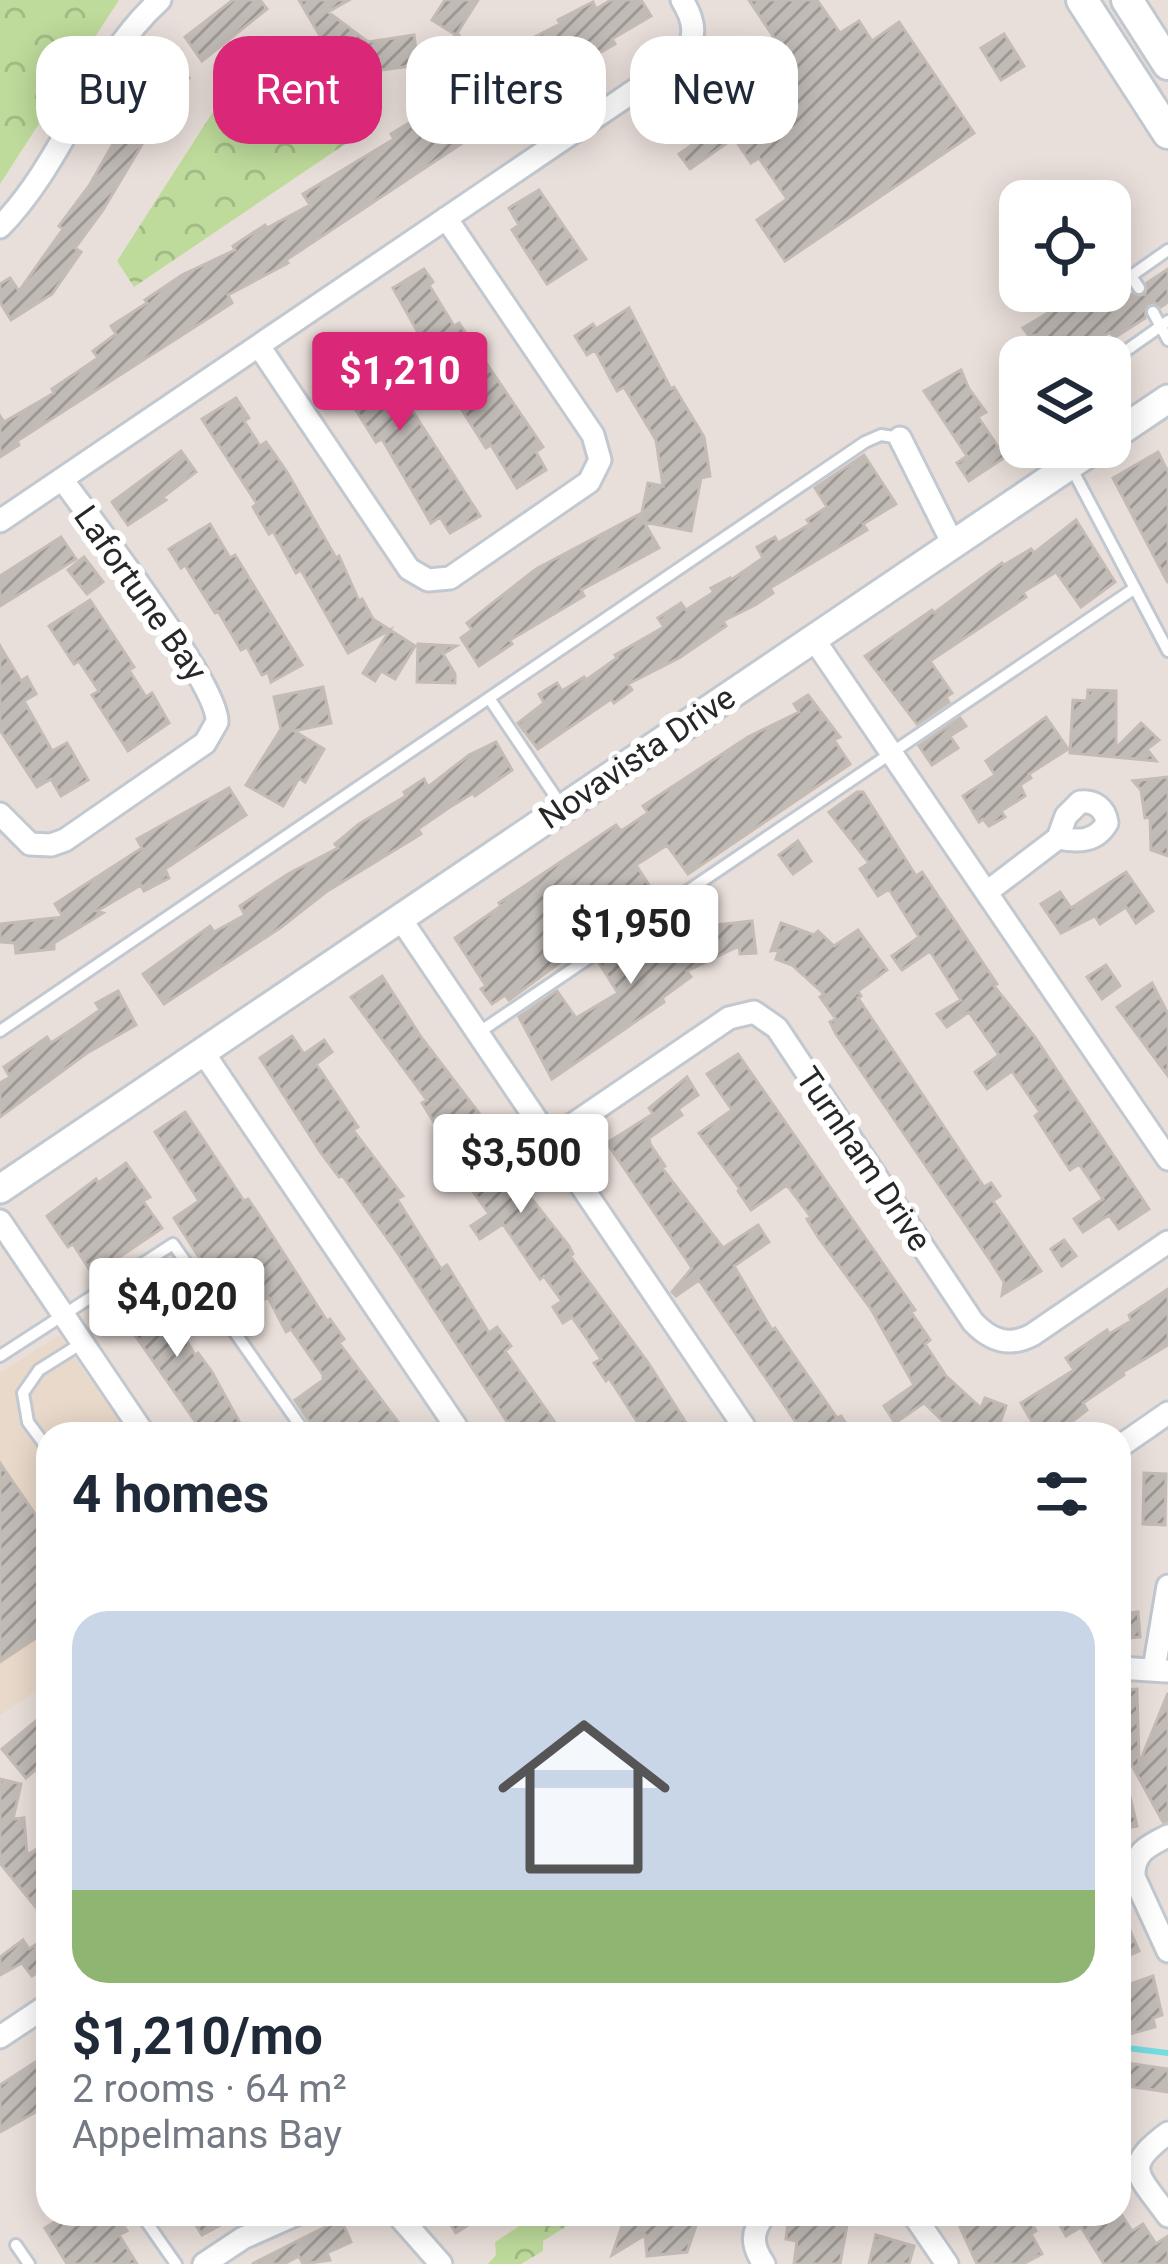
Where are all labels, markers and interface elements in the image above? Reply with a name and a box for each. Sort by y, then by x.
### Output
chip: Buy [36,36,189,144]
chip: Rent [213,36,382,144]
chip: Filters [406,36,606,144]
chip: New [630,36,798,144]
map controls [999,180,1131,468]
button: locate [999,180,1131,312]
pin: $1,210 [302,332,498,434]
button: layers [999,336,1131,468]
text: $1,210 [339,348,461,394]
street label: Lafortune Bay [66,498,216,688]
street label: Novavista Drive [532,677,742,837]
pin: $1,950 [533,885,729,987]
text: $1,950 [570,901,692,947]
street label: Turnham Drive [788,1060,940,1258]
pin: $3,500 [423,1114,619,1216]
text: $3,500 [460,1130,582,1176]
pin: $4,020 [79,1258,275,1360]
text: $4,020 [116,1274,238,1320]
icon: filters [1029,1461,1095,1527]
text: 4 homes [72,1465,269,1524]
icon: home [476,1689,692,1905]
text: $1,210/mo [72,2007,323,2066]
text: 2 rooms · 64 m² [72,2066,347,2112]
text: Appelmans Bay [72,2112,342,2158]

